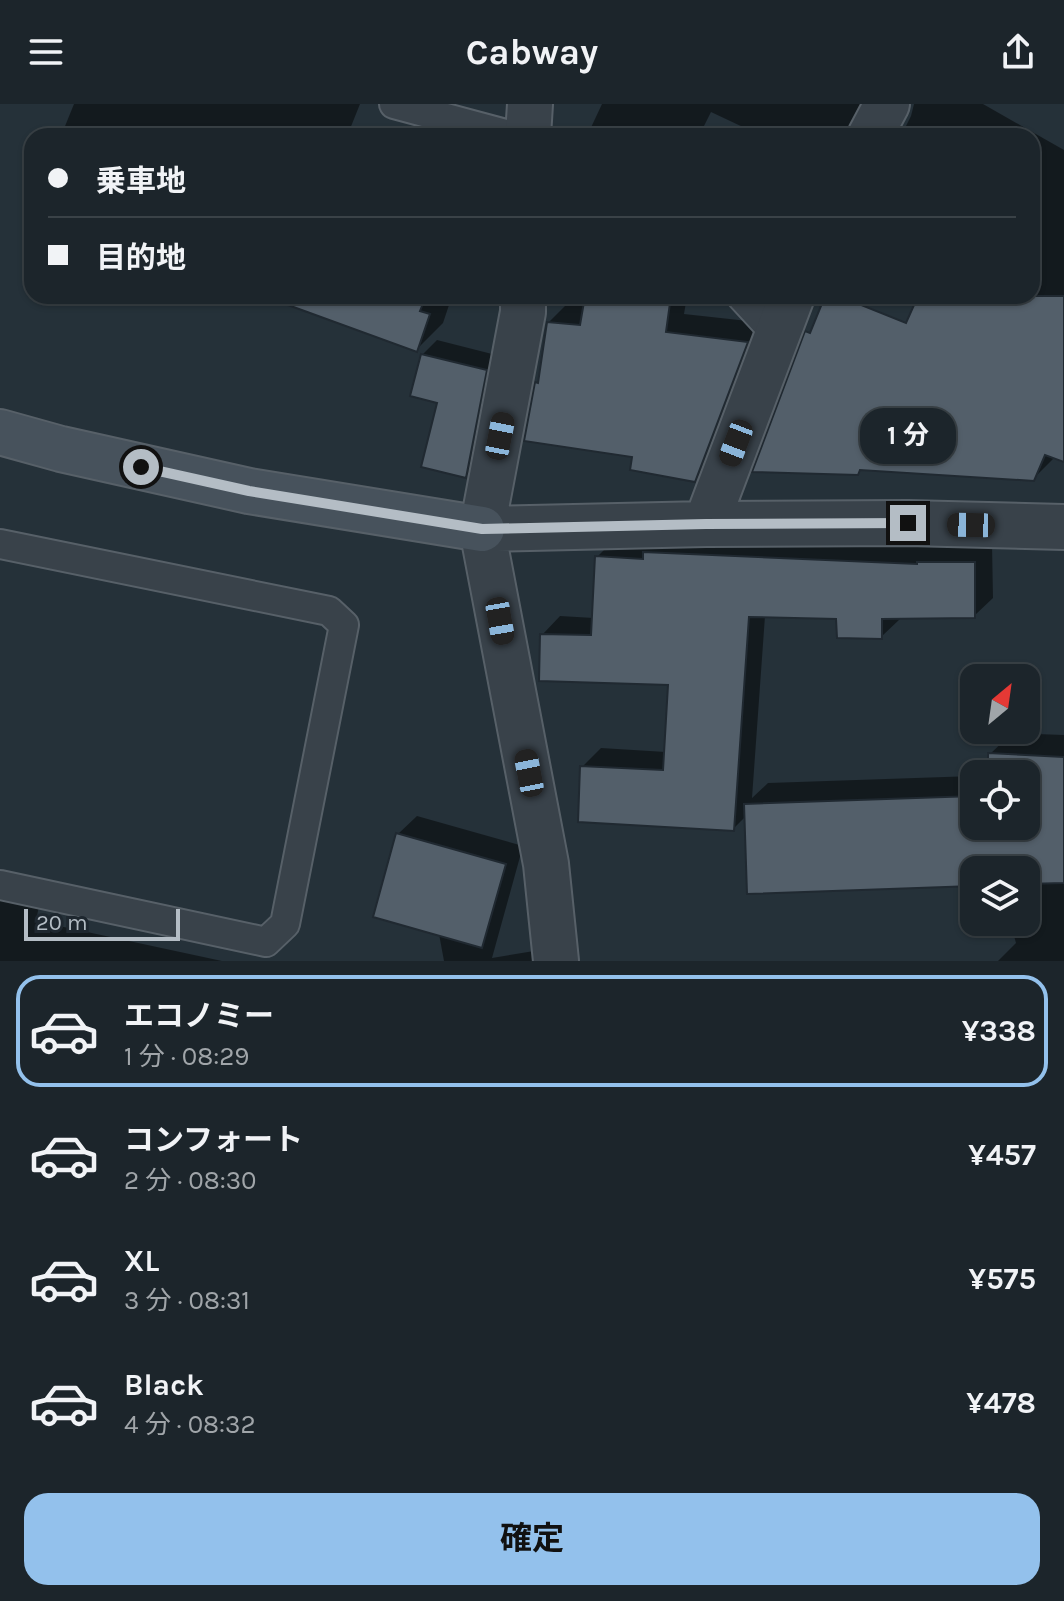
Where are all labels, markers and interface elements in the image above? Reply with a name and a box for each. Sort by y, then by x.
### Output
icon: menu [24,30,68,74]
icon: share [996,30,1040,74]
text: Cabway [466,31,598,73]
text: 乗車地 [96,163,186,199]
text: 目的地 [96,240,186,276]
callout: 1 分 [860,407,956,463]
car [484,410,516,462]
car [716,416,756,470]
text: 1 分 [887,420,929,451]
route start [123,449,159,485]
route end [890,505,926,541]
car [947,513,995,537]
car [484,595,516,647]
north arrow [960,664,1040,744]
map controls [960,664,1040,936]
car [513,747,545,799]
button: locate [960,760,1040,840]
button: layers [960,856,1040,936]
scale bar [24,905,180,941]
text: 20 m [36,910,88,936]
icon: car [28,995,100,1067]
text: エコノミー [124,998,274,1034]
text: ¥338 [962,1013,1036,1049]
text: 1 分 · 08:29 [124,1041,249,1072]
icon: car [28,1119,100,1191]
text: コンフォート [124,1122,303,1158]
text: ¥457 [968,1137,1036,1173]
text: 2 分 · 08:30 [124,1165,256,1196]
icon: car [28,1243,100,1315]
text: XL [124,1243,159,1279]
text: ¥575 [969,1261,1036,1297]
text: 3 分 · 08:31 [124,1285,250,1316]
icon: car [28,1367,100,1439]
text: Black [124,1367,204,1403]
text: ¥478 [966,1385,1036,1421]
text: 4 分 · 08:32 [124,1409,256,1440]
button: 確定 [24,1493,1040,1585]

